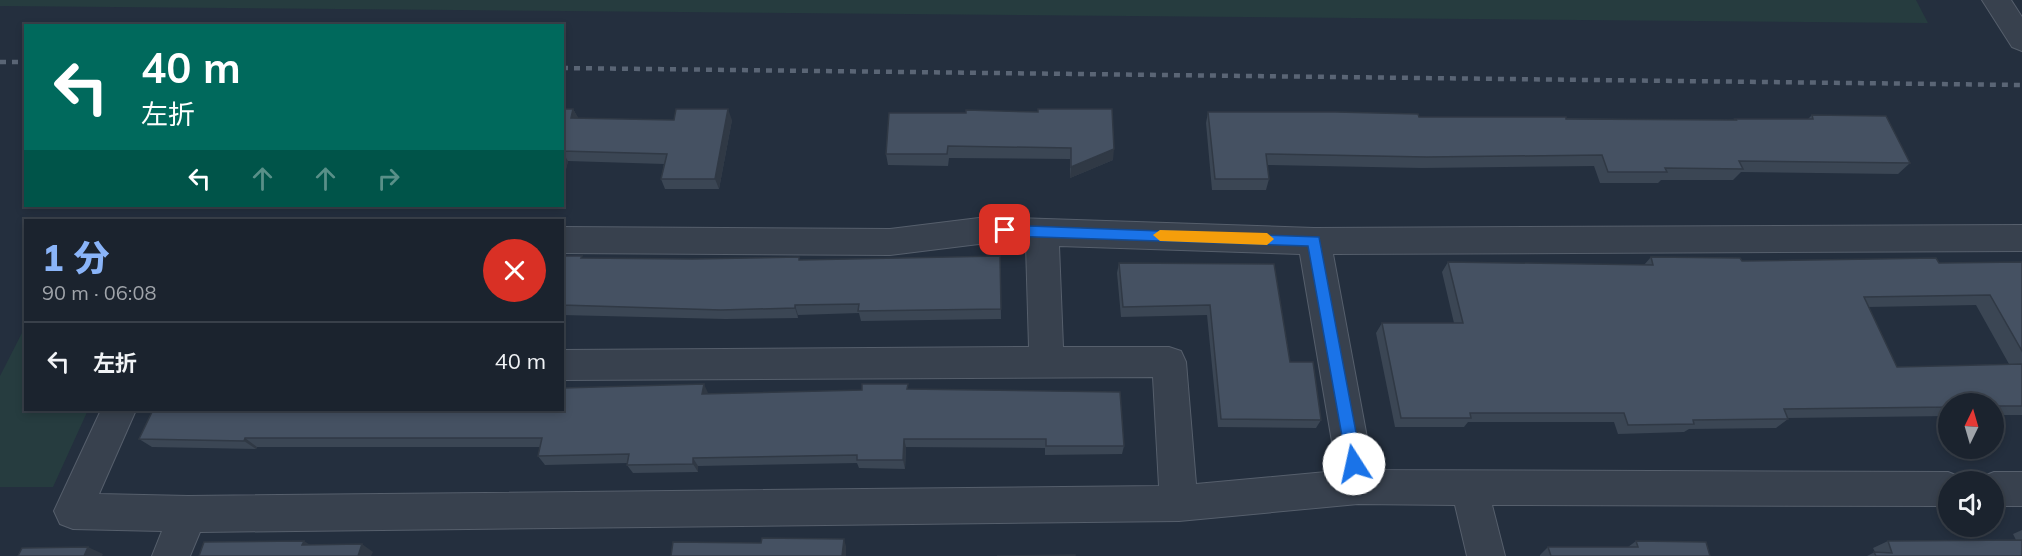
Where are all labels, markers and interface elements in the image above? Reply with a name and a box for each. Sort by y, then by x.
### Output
text: 40 m [141,41,241,94]
icon: left [42,48,120,126]
text: 左折 [141,97,195,131]
icon: left [183,162,216,195]
icon: ahead [246,162,279,195]
icon: ahead [309,162,342,195]
icon: right [372,162,405,195]
pin [979,204,1030,255]
icon: arrive [988,213,1021,246]
text: 1 分 [42,235,110,280]
button: close [483,239,546,302]
text: 90 m · 06:08 [42,280,156,305]
icon: left [42,345,75,378]
text: 40 m [495,347,546,375]
text: 左折 [93,349,137,377]
north arrow [1938,393,2004,459]
map controls [1938,393,2004,537]
position arrow [1322,432,1386,496]
button: sound [1938,471,2004,537]

